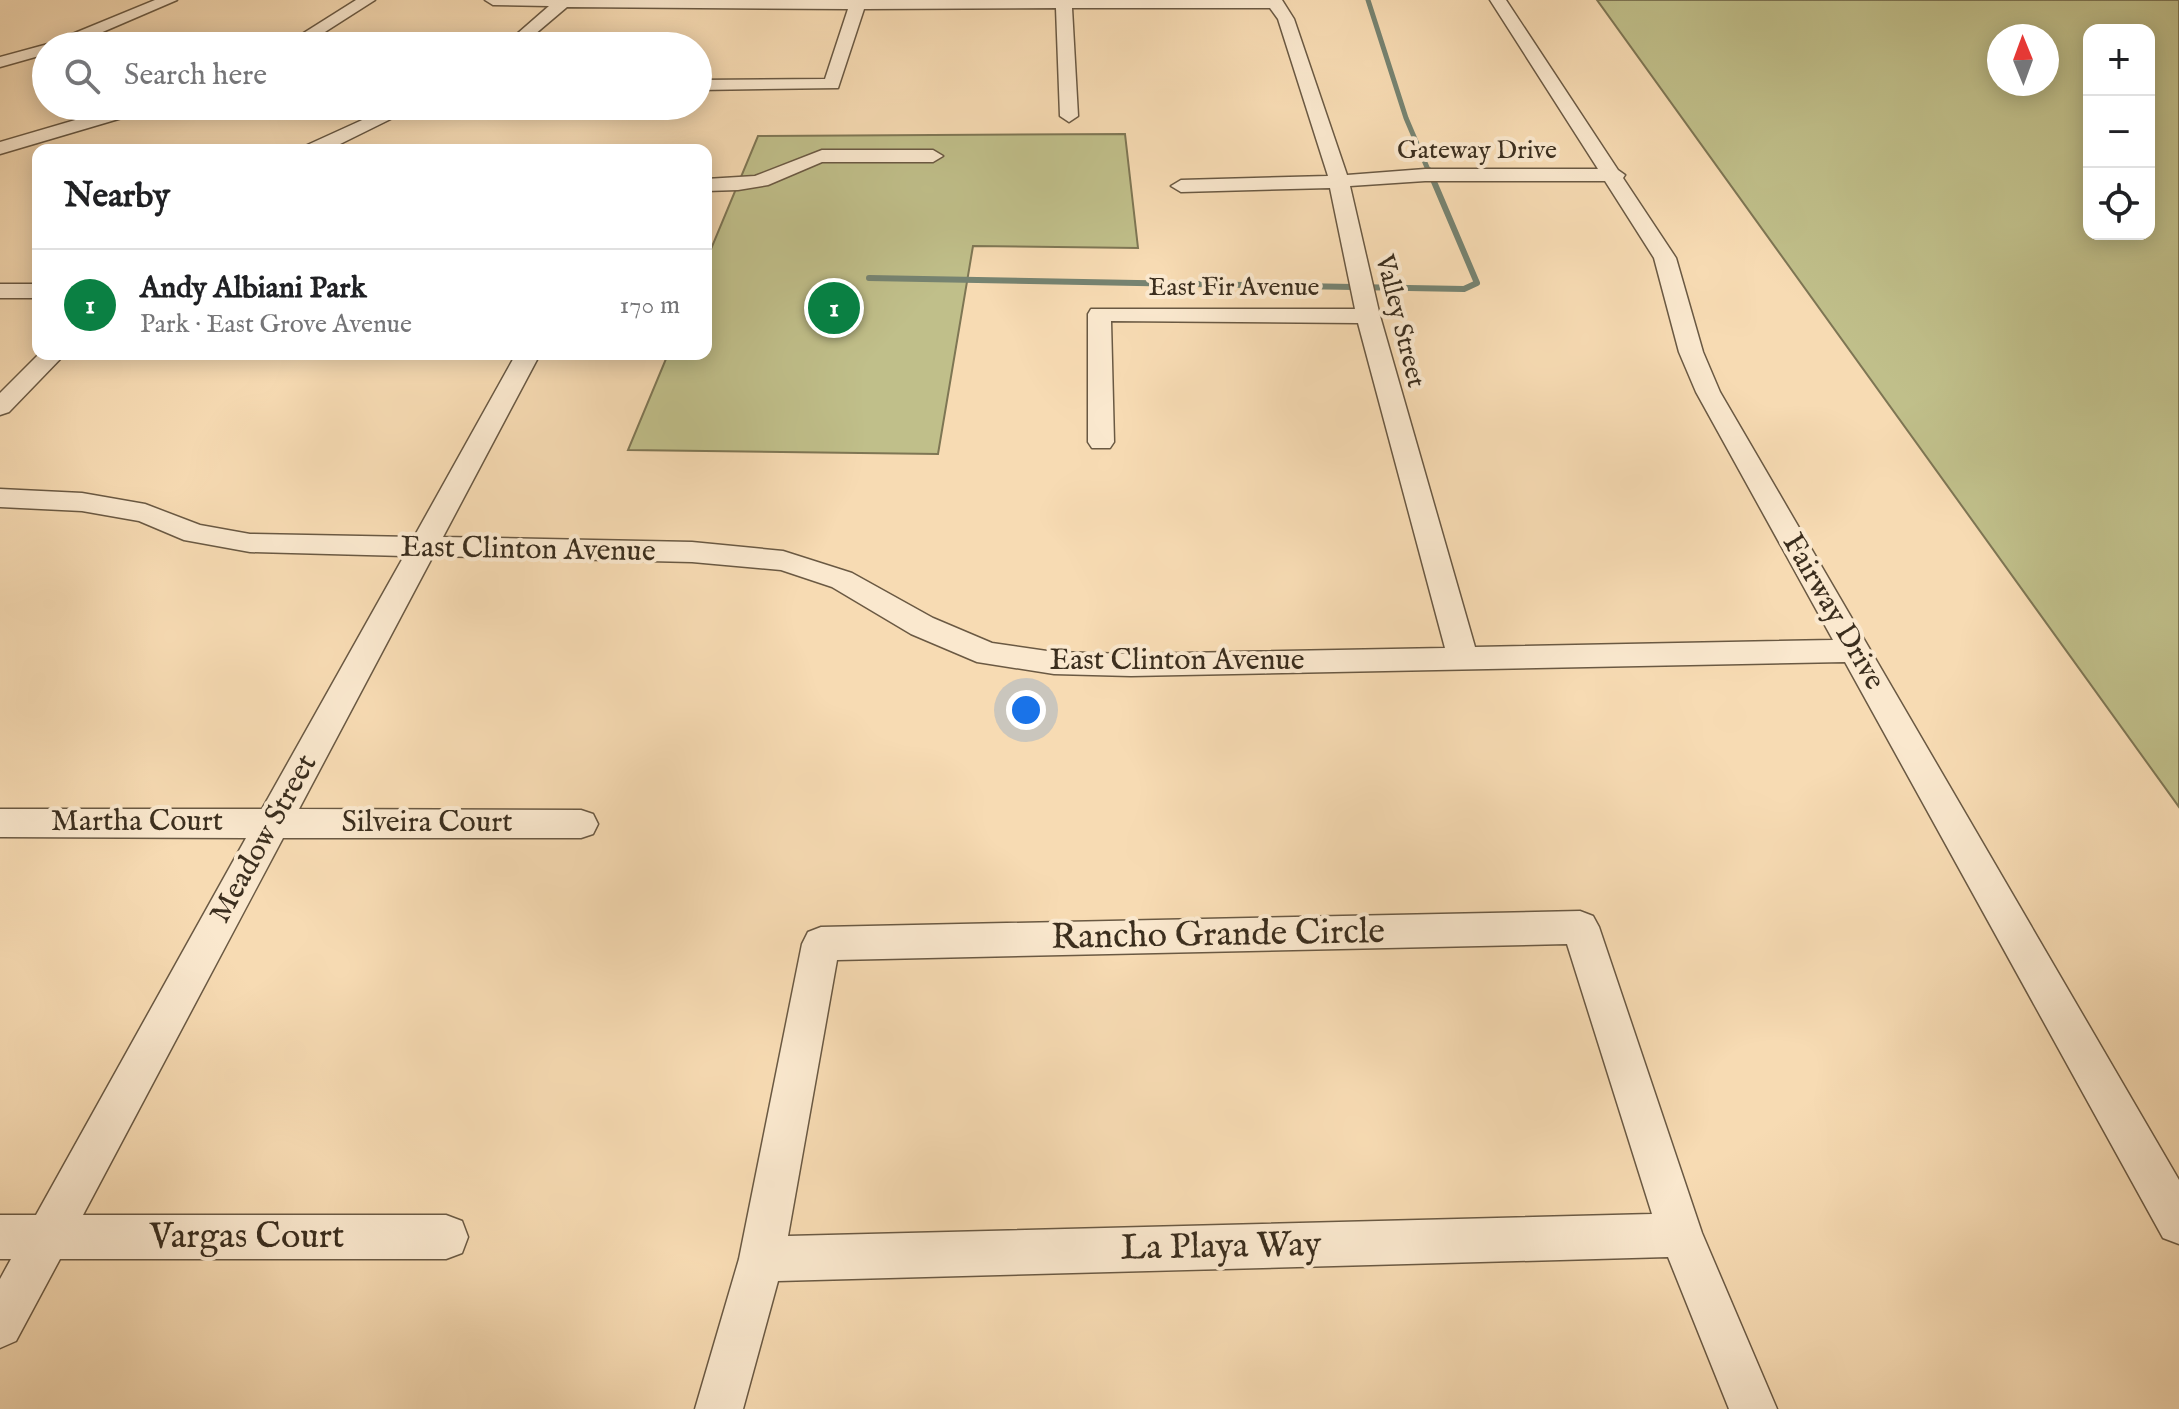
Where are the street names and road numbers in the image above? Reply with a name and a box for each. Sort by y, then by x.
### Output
street label: Gateway Drive [1397,134,1557,167]
street label: Valley Street [1367,250,1432,391]
street label: East Fir Avenue [1148,271,1320,304]
street label: Fairway Drive [1773,527,1893,697]
street label: East Clinton Avenue [400,529,656,571]
street label: East Clinton Avenue [1049,642,1305,680]
street label: Meadow Street [202,748,326,930]
street label: Martha Court [51,803,223,841]
street label: Silveira Court [341,804,513,842]
street label: Rancho Grande Circle [1051,909,1385,961]
street label: Vargas Court [149,1214,344,1260]
street label: La Playa Way [1120,1222,1322,1272]

